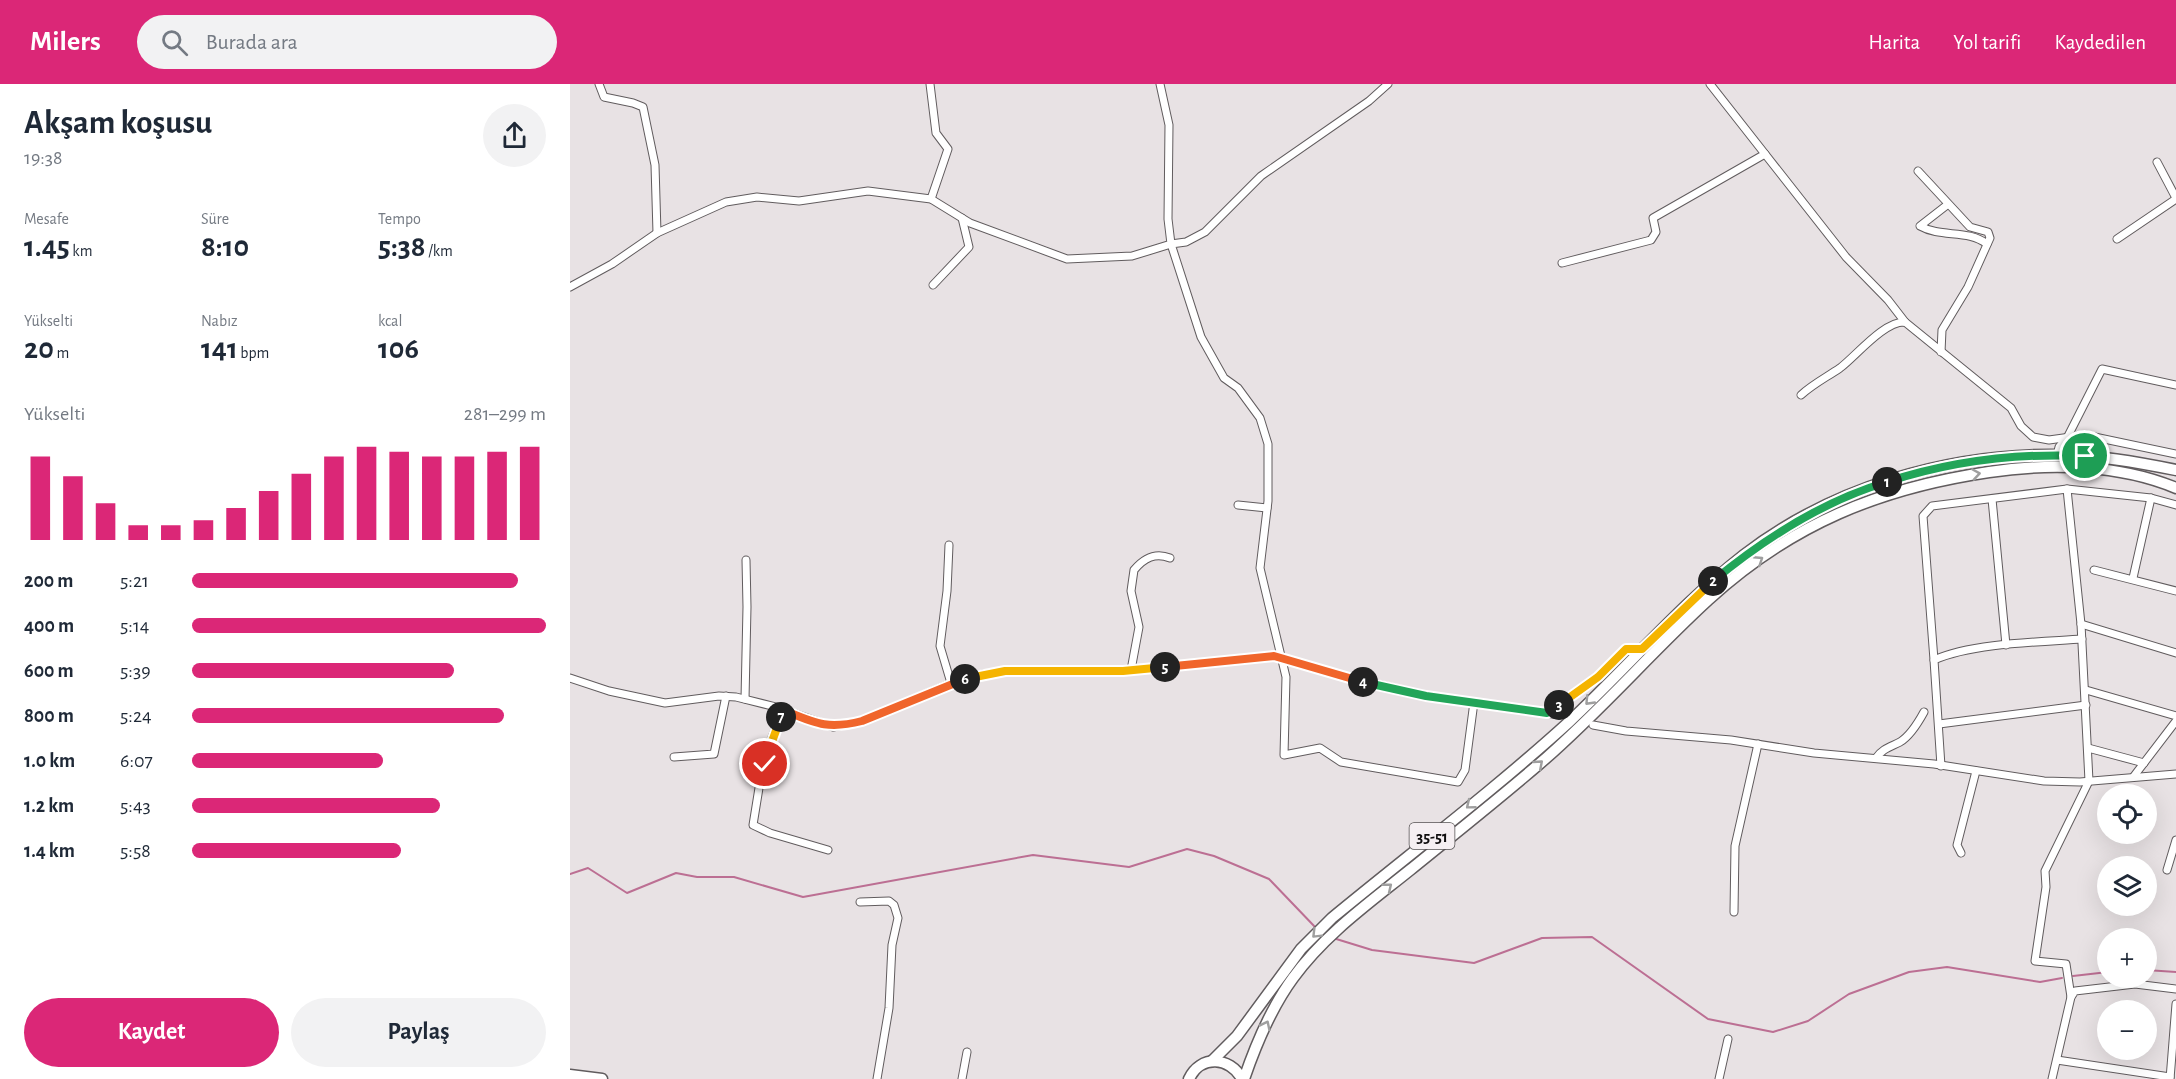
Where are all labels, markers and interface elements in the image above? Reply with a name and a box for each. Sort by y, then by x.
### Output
search box [137,15,557,69]
icon: search [158,26,191,59]
text: Milers [30,28,101,56]
text: Burada ara [206,31,298,53]
text: Harita [1868,32,1920,53]
text: Yol tarifi [1953,32,2021,53]
text: Kaydedilen [2054,32,2146,53]
button: share [483,104,546,167]
text: Akşam koşusu [24,107,212,140]
text: 19:38 [24,148,63,168]
text: Mesafe [24,211,69,227]
text: Süre [201,211,229,227]
text: Tempo [378,211,421,227]
text: 1.45 [24,232,70,262]
text: 8:10 [201,232,249,262]
text: 5:38 [378,232,426,262]
text: km [70,243,92,259]
text: /km [426,243,453,259]
text: Yükselti [24,313,73,329]
text: Nabız [201,313,238,329]
text: kcal [378,313,402,329]
text: 20 [24,334,54,364]
text: 141 [201,334,238,364]
text: 106 [378,334,419,364]
text: m [54,345,69,361]
text: bpm [238,345,269,361]
text: Yükselti [24,404,85,424]
text: 281–299 m [464,404,546,424]
pin [2059,430,2110,481]
icon: arrive [2068,439,2101,472]
pin: 1 [1872,467,1902,497]
one-way arrow [1972,468,1981,480]
text: 1 [1884,474,1890,490]
one-way arrow [1752,557,1763,568]
pin: 2 [1698,566,1728,596]
text: 200 m [24,571,73,591]
text: 5:21 [120,571,149,591]
text: 2 [1709,573,1717,589]
text: 400 m [24,616,74,636]
text: 5:14 [120,616,149,636]
pin: 5 [1150,652,1180,682]
text: 5 [1162,659,1168,675]
text: 600 m [24,661,74,681]
text: 5:39 [120,661,151,681]
pin: 6 [950,664,980,694]
pin: 4 [1348,667,1378,697]
text: 6 [961,671,969,687]
text: 4 [1359,674,1367,690]
pin: 3 [1544,690,1574,720]
one-way arrow [1586,694,1597,705]
text: 3 [1556,697,1562,713]
pin: 7 [766,702,796,732]
text: 800 m [24,706,74,726]
text: 5:24 [120,706,152,726]
text: 7 [778,709,784,725]
pin [739,738,790,789]
icon: check [748,747,781,780]
text: 1.0 km [24,751,75,771]
text: 6:07 [120,751,153,771]
one-way arrow [1532,760,1543,771]
map controls [2097,784,2157,1060]
button: locate [2097,784,2157,844]
text: 1.2 km [24,796,74,816]
text: 5:43 [120,796,151,816]
one-way arrow [1466,797,1477,808]
road number: 35-51 [1410,823,1454,849]
text: 1.4 km [24,841,75,861]
text: 5:58 [120,841,151,861]
button: layers [2097,856,2157,916]
one-way arrow [1381,884,1392,895]
one-way arrow [1313,926,1324,937]
button: + [2097,928,2157,988]
button: Kaydet [24,998,279,1067]
button: Paylaş [291,998,546,1067]
button: − [2097,1000,2157,1060]
one-way arrow [1259,1021,1270,1032]

